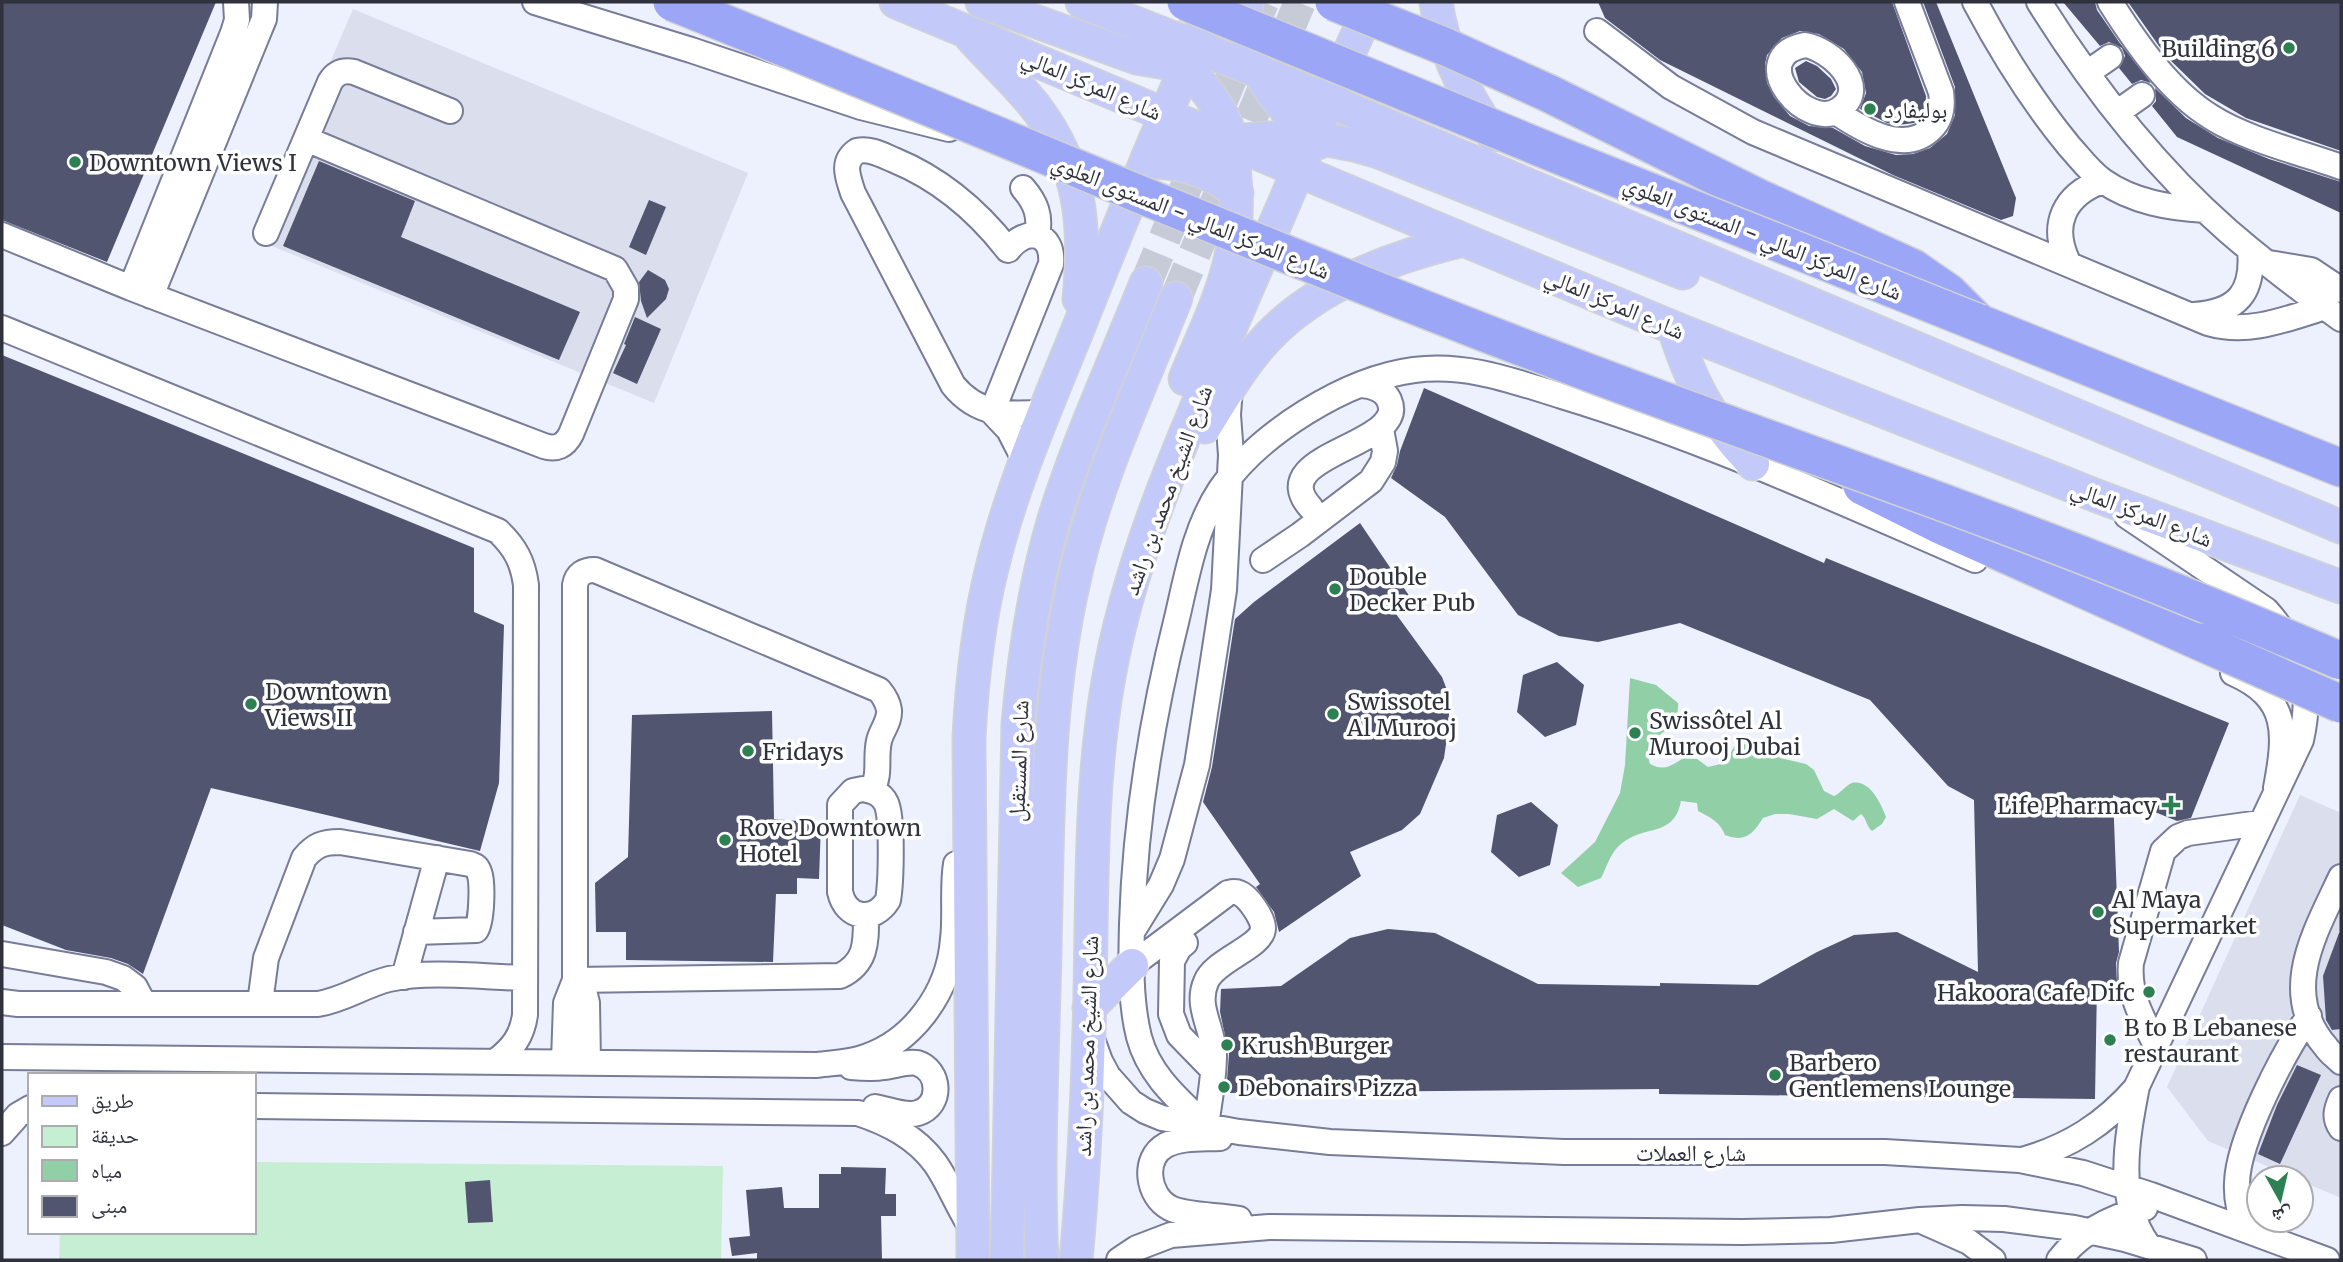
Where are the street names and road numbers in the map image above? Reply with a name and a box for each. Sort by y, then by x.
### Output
street label: شارع المركز المالي [1016,42,1166,131]
street label: شارع المركز المالي - المستوى العلوي [1046,147,1334,290]
street label: شارع المركز المالي - المستوى العلوي [1618,168,1906,311]
street label: شارع المركز المالي [1539,261,1689,350]
street label: شارع الشيخ محمد بن راشد [1116,381,1219,599]
street label: شارع المركز المالي [2066,473,2217,558]
street label: شارع المستقبل [1001,700,1036,822]
street label: شارع الشيخ محمد بن راشد [1068,935,1105,1157]
street label: شارع العملات [1636,1138,1746,1168]

